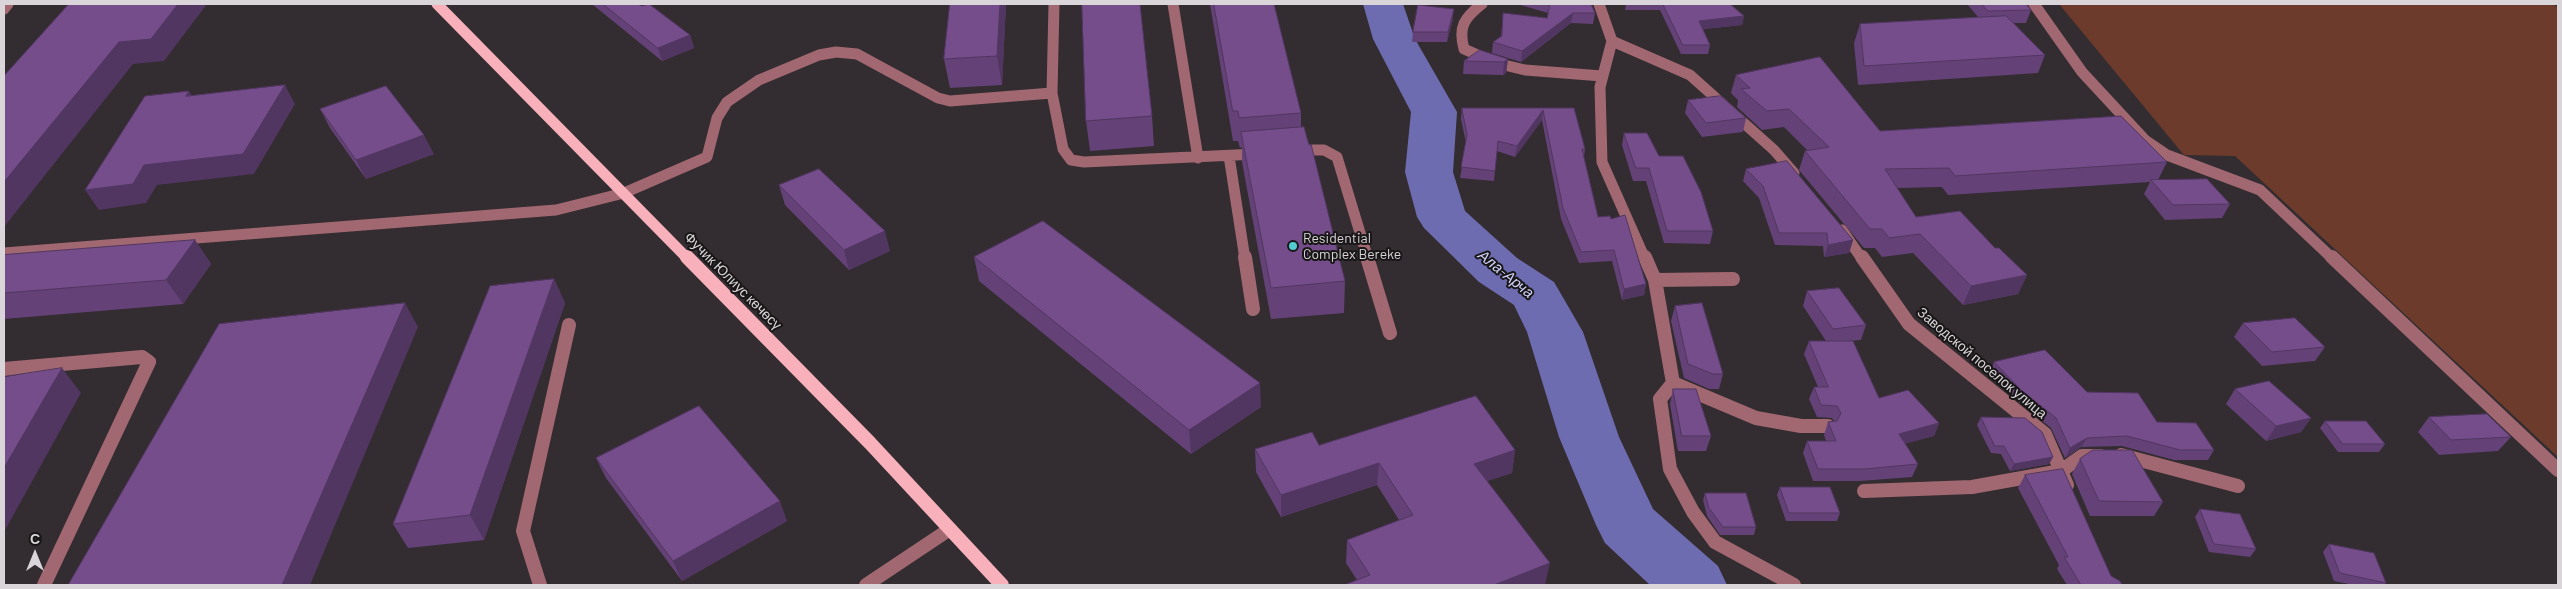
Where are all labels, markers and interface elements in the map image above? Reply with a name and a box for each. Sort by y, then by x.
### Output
street label: Фучик Юлиус көчөсү [681,229,785,333]
place label: Residential Complex Bereke [1303,230,1401,262]
marker: Residential Complex Bereke [1287,240,1299,252]
water label: Ала-Арча [1475,246,1537,302]
street label: Заводской поселок улица [1914,304,2050,422]
north arrow [10,529,60,579]
text: С [30,530,40,547]

